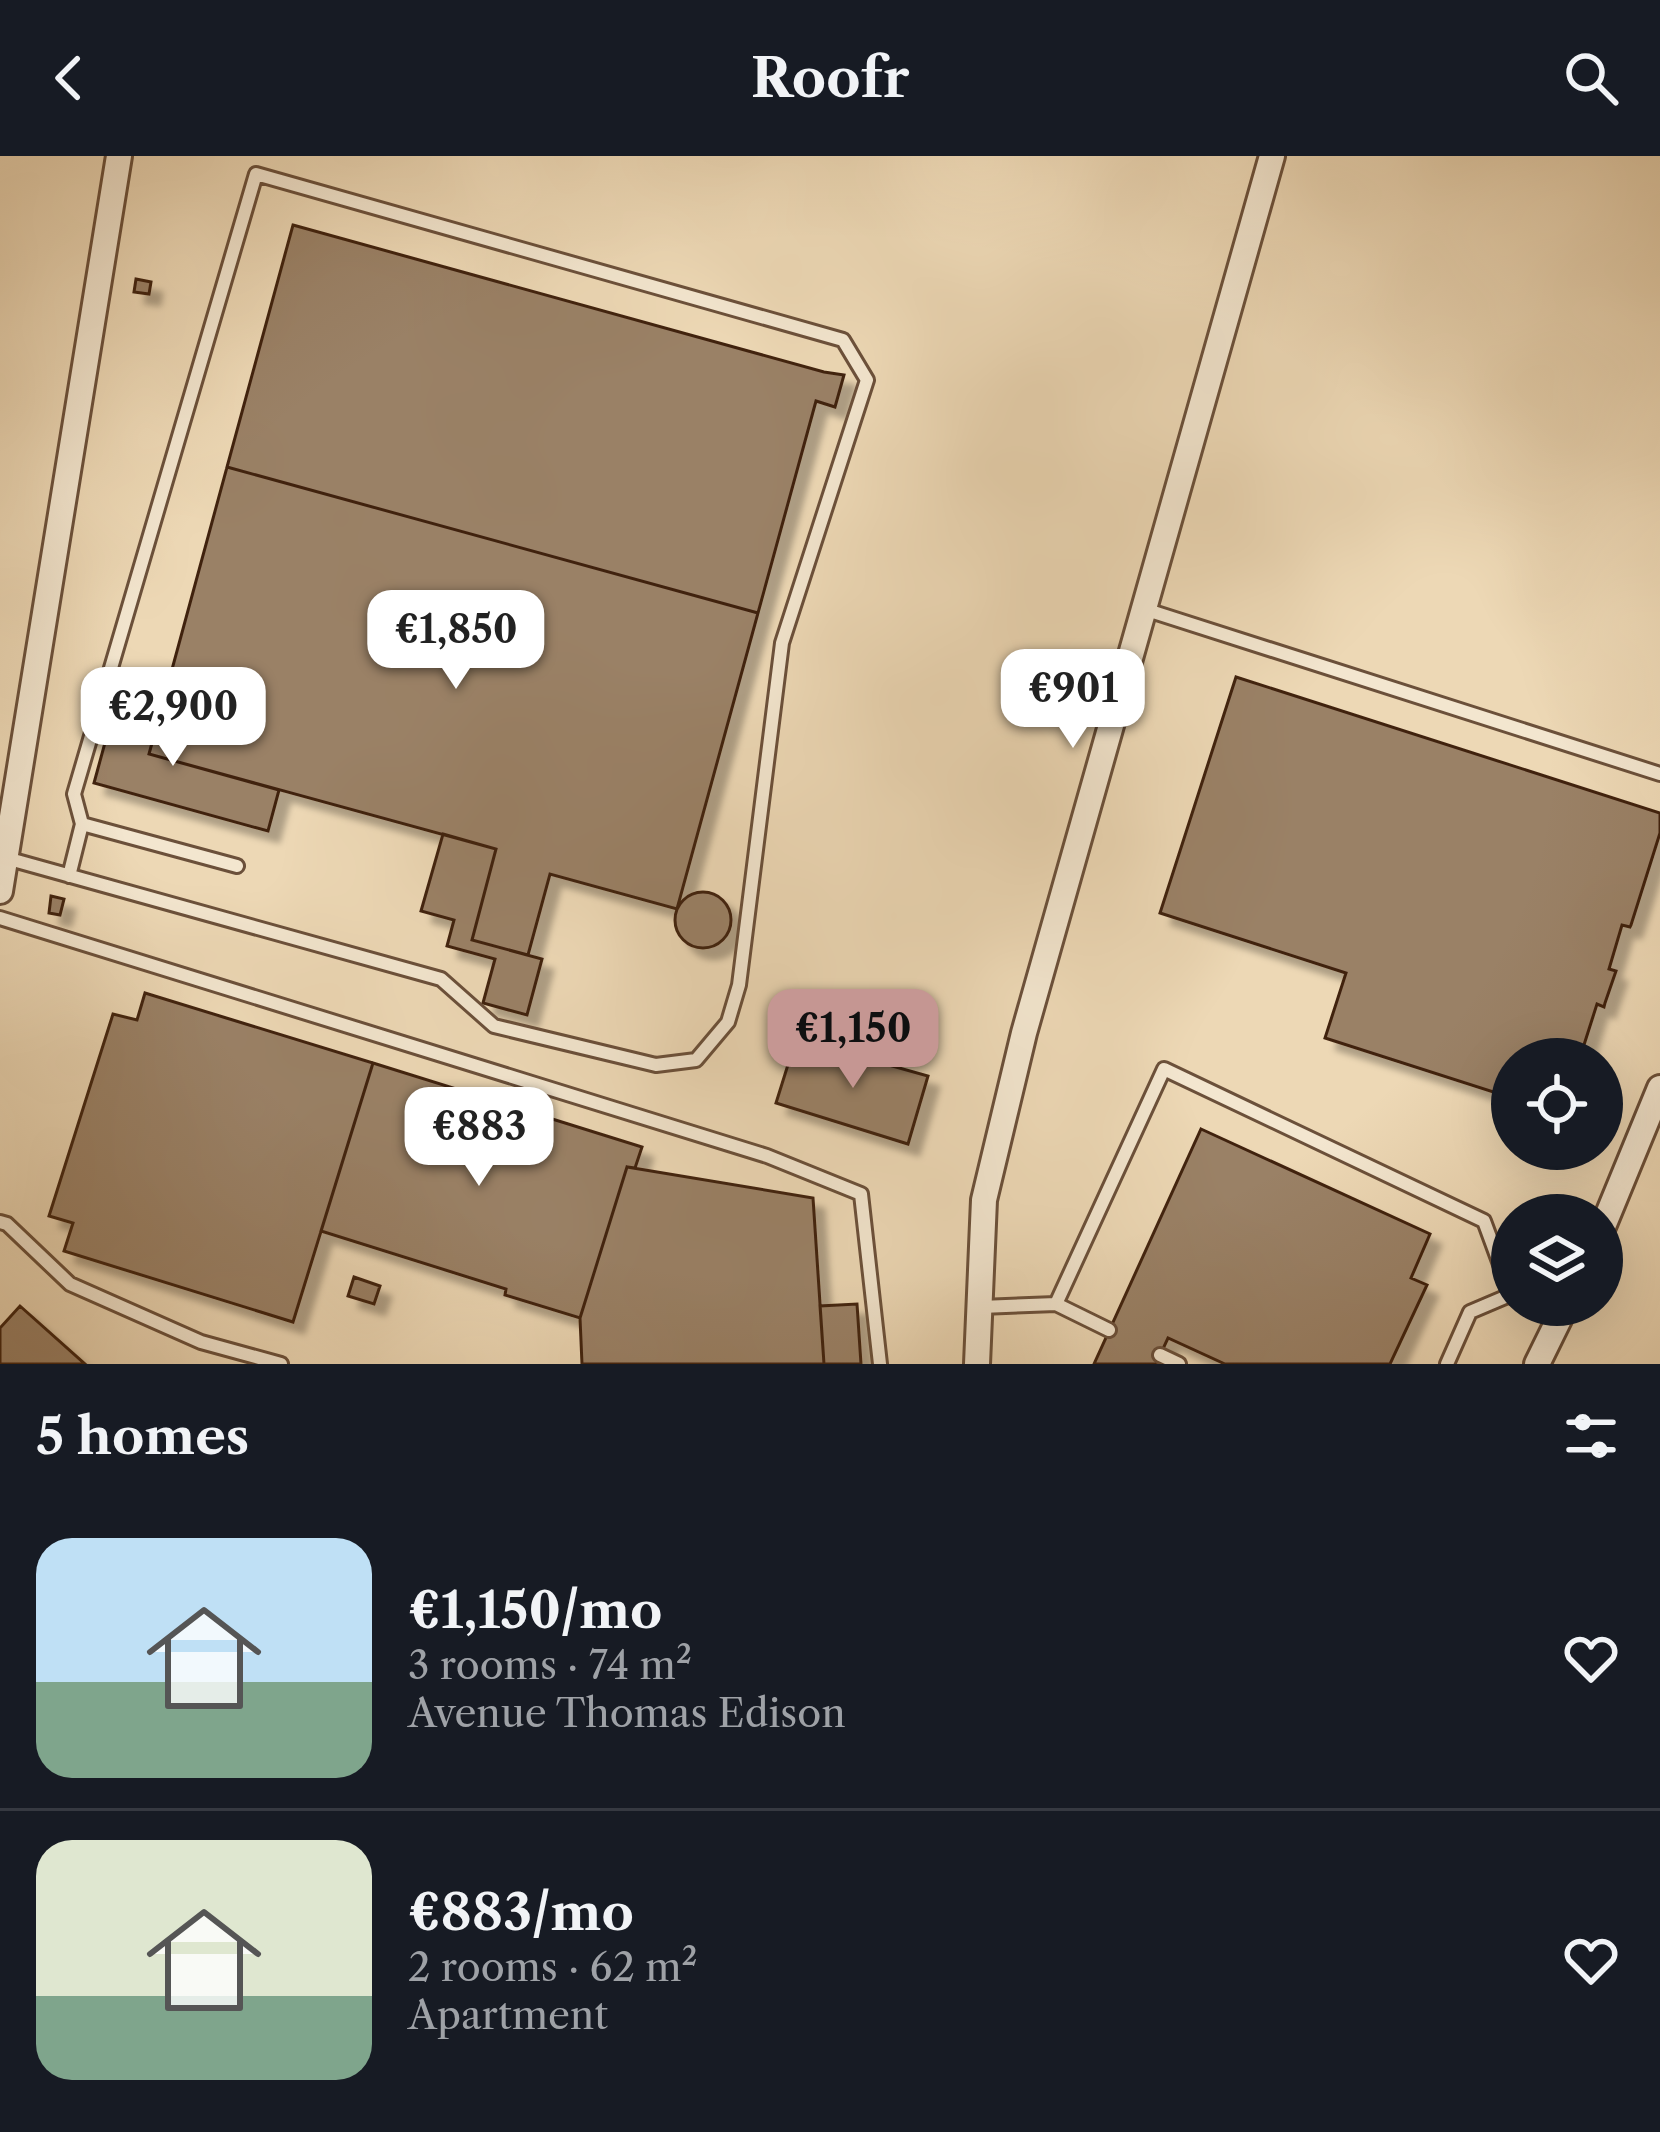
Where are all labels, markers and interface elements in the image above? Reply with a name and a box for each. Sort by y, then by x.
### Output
icon: back [36,45,102,111]
text: Roofr [751,45,909,111]
icon: search [1558,45,1624,111]
pin: €1,850 [358,590,554,692]
text: €1,850 [394,605,518,653]
pin: €901 [1002,649,1144,751]
text: €901 [1028,664,1118,712]
pin: €2,900 [75,667,271,769]
text: €2,900 [108,682,238,730]
pin: €1,150 [755,989,951,1091]
text: €1,150 [795,1004,911,1052]
map controls [1491,1038,1623,1326]
button: locate [1491,1038,1623,1170]
pin: €883 [408,1087,550,1189]
text: €883 [432,1102,526,1150]
button: layers [1491,1194,1623,1326]
icon: filters [1558,1403,1624,1469]
text: 5 homes [36,1405,249,1467]
text: €1,150/mo [408,1579,662,1641]
icon: home [132,1586,276,1730]
icon: heart [1558,1625,1624,1691]
text: 3 rooms · 74 m² [408,1641,692,1689]
text: Avenue Thomas Edison [408,1689,846,1737]
text: €883/mo [408,1881,634,1943]
icon: home [132,1888,276,2032]
icon: heart [1558,1927,1624,1993]
text: 2 rooms · 62 m² [408,1943,698,1991]
text: Apartment [408,1991,608,2039]

